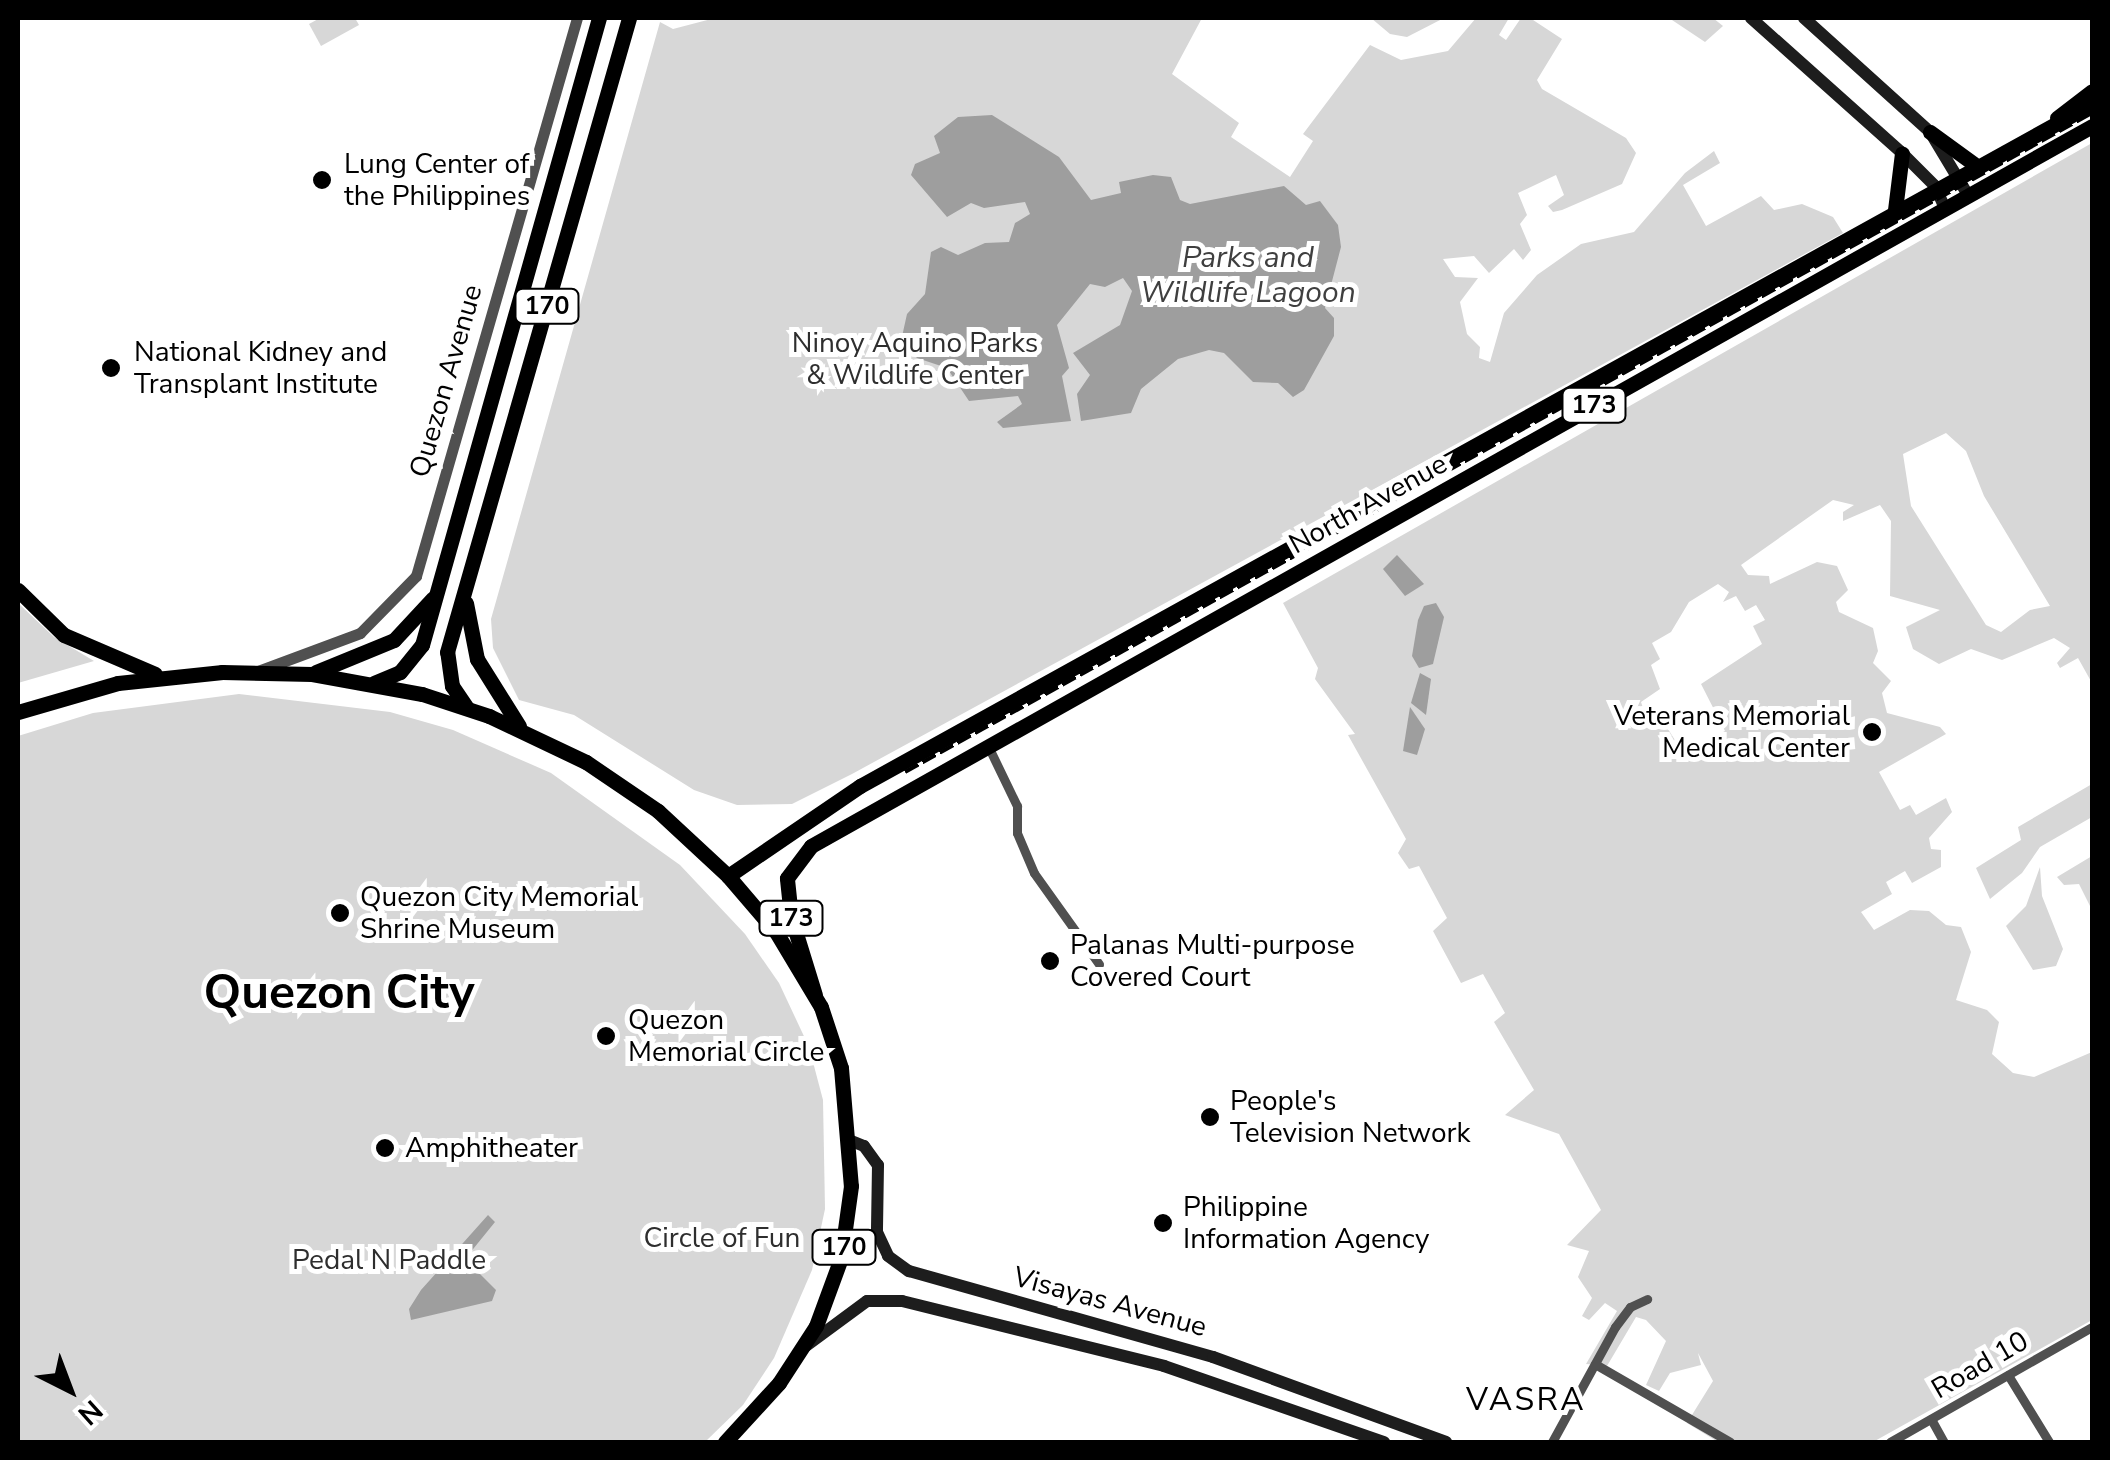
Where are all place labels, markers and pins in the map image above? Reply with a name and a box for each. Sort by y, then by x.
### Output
place label: Lung Center of the Philippines [344,147,530,213]
marker: Lung Center of the Philippines [309,167,335,193]
place label: National Kidney and Transplant Institute [134,335,387,401]
marker: National Kidney and Transplant Institute [98,355,124,381]
place label: Veterans Memorial Medical Center [1614,699,1850,765]
marker: Veterans Memorial Medical Center [1859,719,1885,745]
place label: Quezon City Memorial Shrine Museum [360,880,638,946]
marker: Quezon City Memorial Shrine Museum [329,902,351,924]
place label: Palanas Multi-purpose Covered Court [1070,928,1355,994]
marker: Palanas Multi-purpose Covered Court [1039,950,1061,972]
place label: Quezon Memorial Circle [628,1003,824,1069]
marker: Quezon Memorial Circle [593,1023,619,1049]
place label: People's Television Network [1230,1084,1471,1150]
marker: People's Television Network [1199,1106,1221,1128]
place label: Amphitheater [405,1131,578,1165]
marker: Amphitheater [374,1137,396,1159]
place label: Philippine Information Agency [1183,1190,1429,1256]
marker: Philippine Information Agency [1152,1212,1174,1234]

